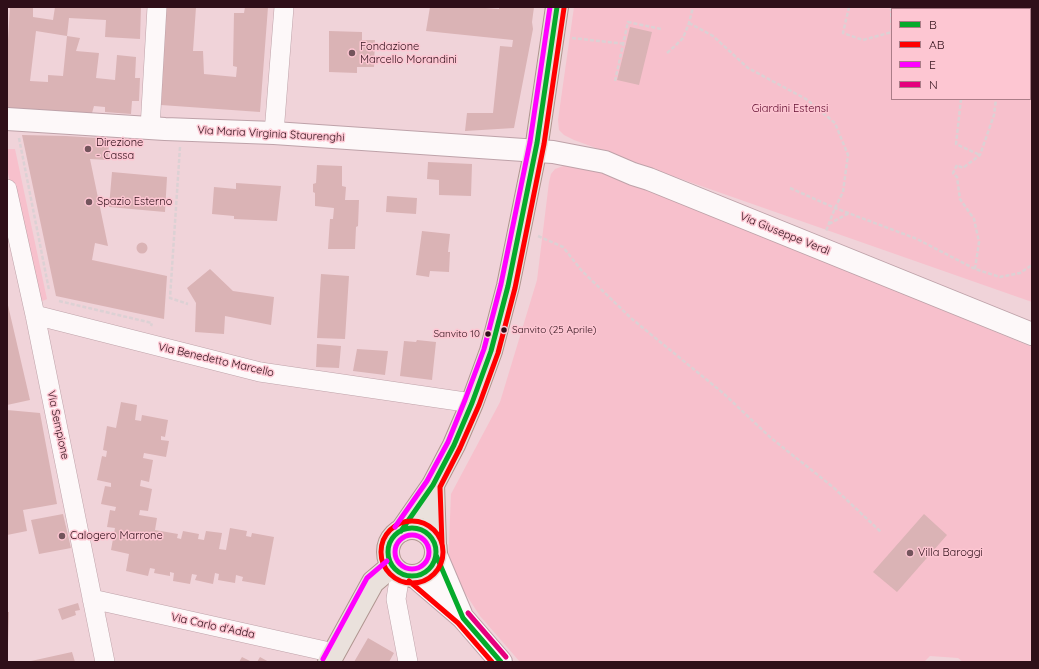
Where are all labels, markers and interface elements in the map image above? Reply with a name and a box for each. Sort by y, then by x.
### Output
legend [891,8,1031,100]
text: B [929,17,937,32]
text: AB [929,37,945,52]
place label: Fondazione Marcello Morandini [360,40,457,66]
marker: Fondazione Marcello Morandini [347,48,357,58]
text: E [929,57,936,72]
text: N [929,77,938,92]
park label: Giardini Estensi [752,102,828,116]
street label: Via Maria Virginia Staurenghi [197,124,345,144]
place label: Direzione - Cassa [96,136,143,162]
marker: Direzione - Cassa [83,144,93,154]
place label: Spazio Esterno [97,195,172,209]
marker: Spazio Esterno [84,197,94,207]
street label: Via Giuseppe Verdi [738,210,832,258]
place label: Sanvito (25 Aprile) [512,324,597,336]
marker: Sanvito (25 Aprile) [499,325,509,335]
place label: Sanvito 10 [433,328,480,340]
marker: Sanvito 10 [483,329,493,339]
street label: Via Benedetto Marcello [157,340,275,380]
street label: Via Sempione [44,389,72,461]
place label: Calogero Marrone [70,529,163,543]
marker: Calogero Marrone [57,531,67,541]
place label: Villa Baroggi [918,546,983,560]
marker: Villa Baroggi [905,548,915,558]
street label: Via Carlo d'Adda [170,611,256,641]

